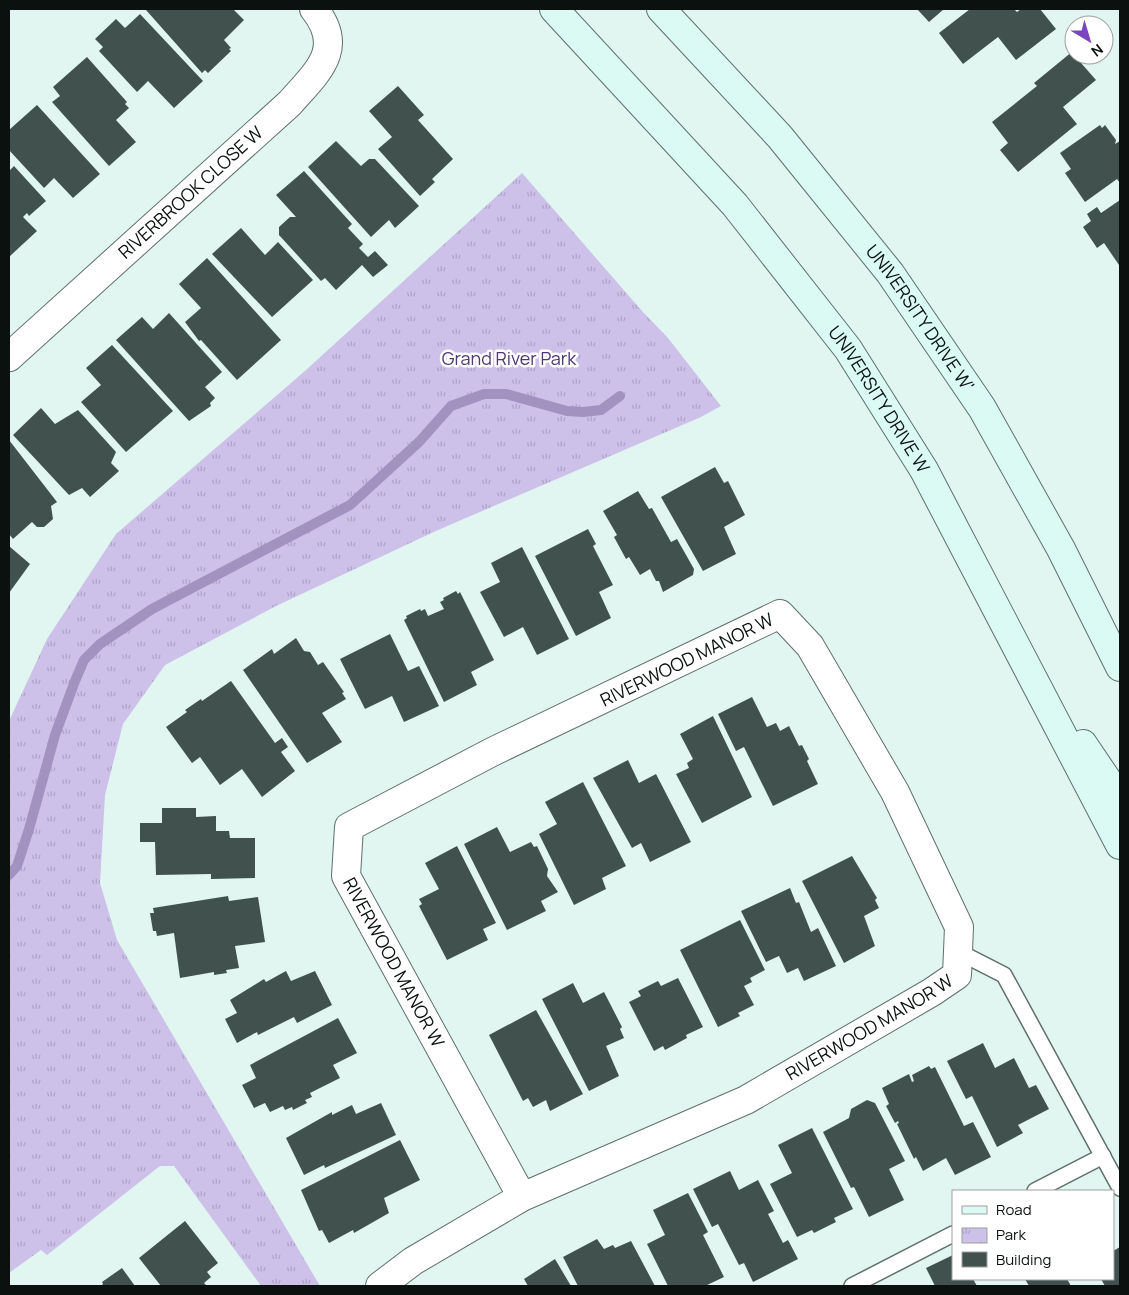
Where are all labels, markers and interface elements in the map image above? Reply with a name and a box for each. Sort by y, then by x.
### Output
north arrow [1064,15,1114,65]
text: N [1087,40,1107,61]
street label: RIVERBROOK CLOSE W [113,120,268,264]
street label: UNIVERSITY DRIVE W' [860,241,978,397]
street label: UNIVERSITY DRIVE W [821,322,933,478]
park label: Grand River Park [442,346,577,370]
street label: RIVERWOOD MANOR W [596,607,777,712]
street label: RIVERWOOD MANOR W [338,873,451,1051]
street label: RIVERWOOD MANOR W [781,968,957,1085]
legend [952,1190,1114,1280]
text: Road [996,1199,1032,1220]
text: Park [996,1224,1026,1245]
text: Building [996,1249,1051,1270]

